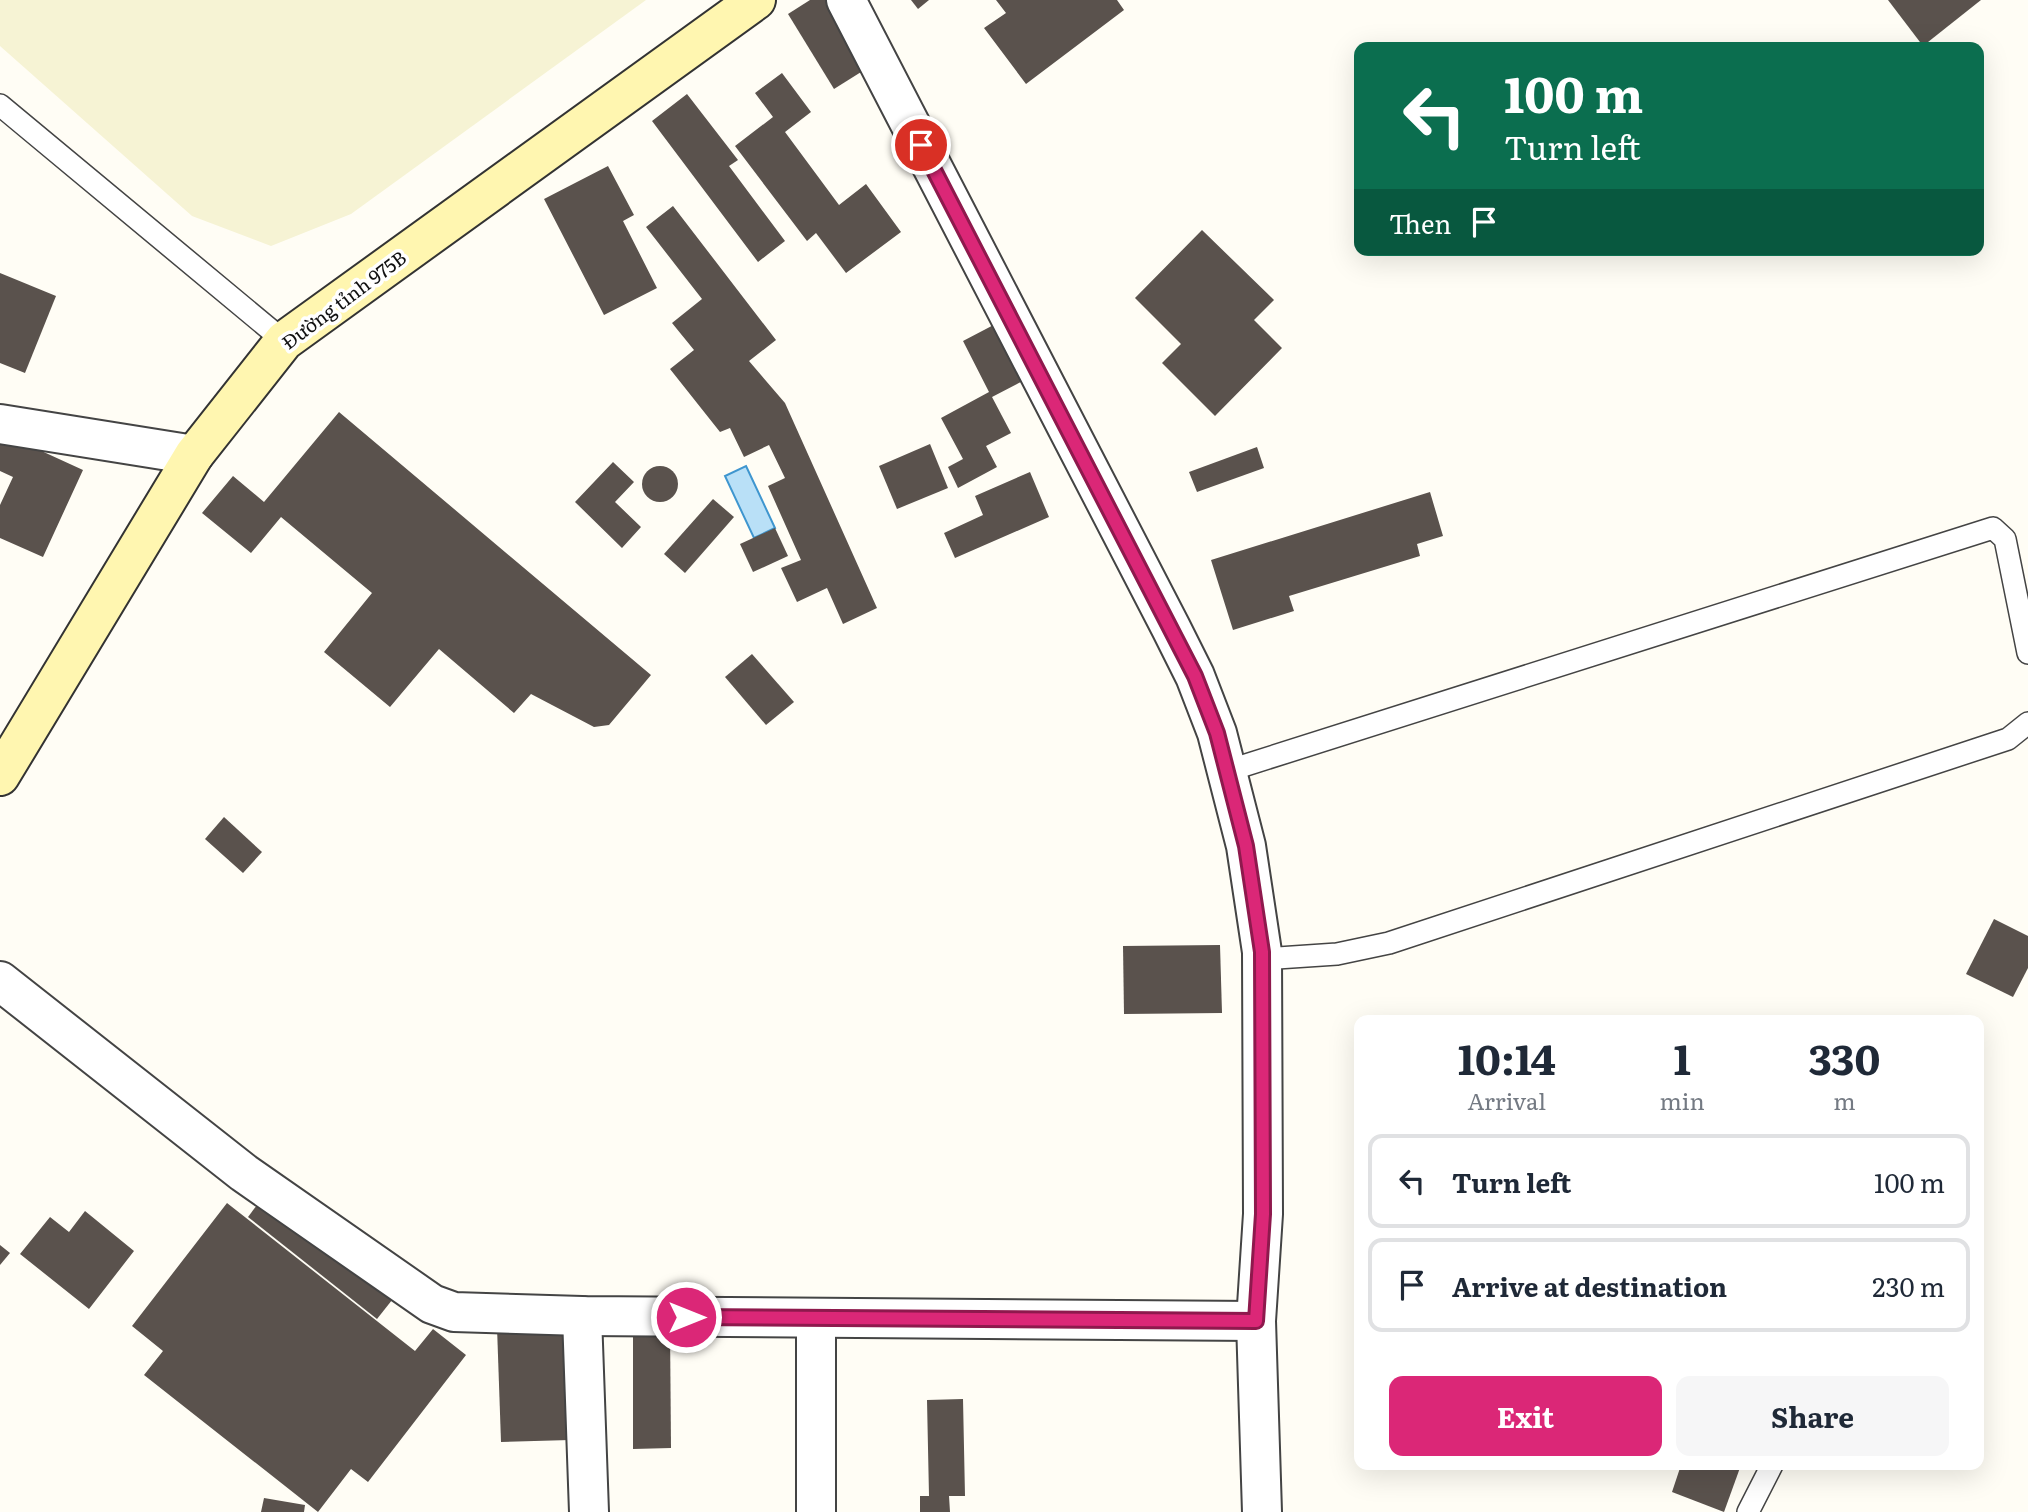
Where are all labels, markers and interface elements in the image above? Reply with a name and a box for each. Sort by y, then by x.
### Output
text: 100 m [1504,55,1643,128]
icon: left [1389,70,1480,161]
pin [891,115,951,175]
text: Turn left [1504,122,1641,170]
icon: arrive [902,126,940,164]
text: Then [1389,203,1451,242]
icon: arrive [1465,203,1503,241]
street label: Đường tỉnh 975B [275,243,412,355]
text: 10:14 [1458,1026,1556,1088]
text: 1 [1673,1026,1691,1088]
text: 330 [1808,1026,1880,1088]
text: Arrival [1467,1083,1546,1117]
text: min [1660,1083,1705,1117]
text: m [1833,1083,1856,1117]
icon: left [1393,1162,1431,1200]
text: Turn left [1452,1162,1571,1201]
text: 100 m [1874,1162,1945,1201]
icon: arrive [1393,1266,1431,1304]
text: Arrive at destination [1452,1266,1727,1305]
text: 230 m [1872,1266,1945,1305]
position arrow [649,1280,723,1354]
button: Exit [1389,1376,1662,1456]
button: Share [1676,1376,1949,1456]

